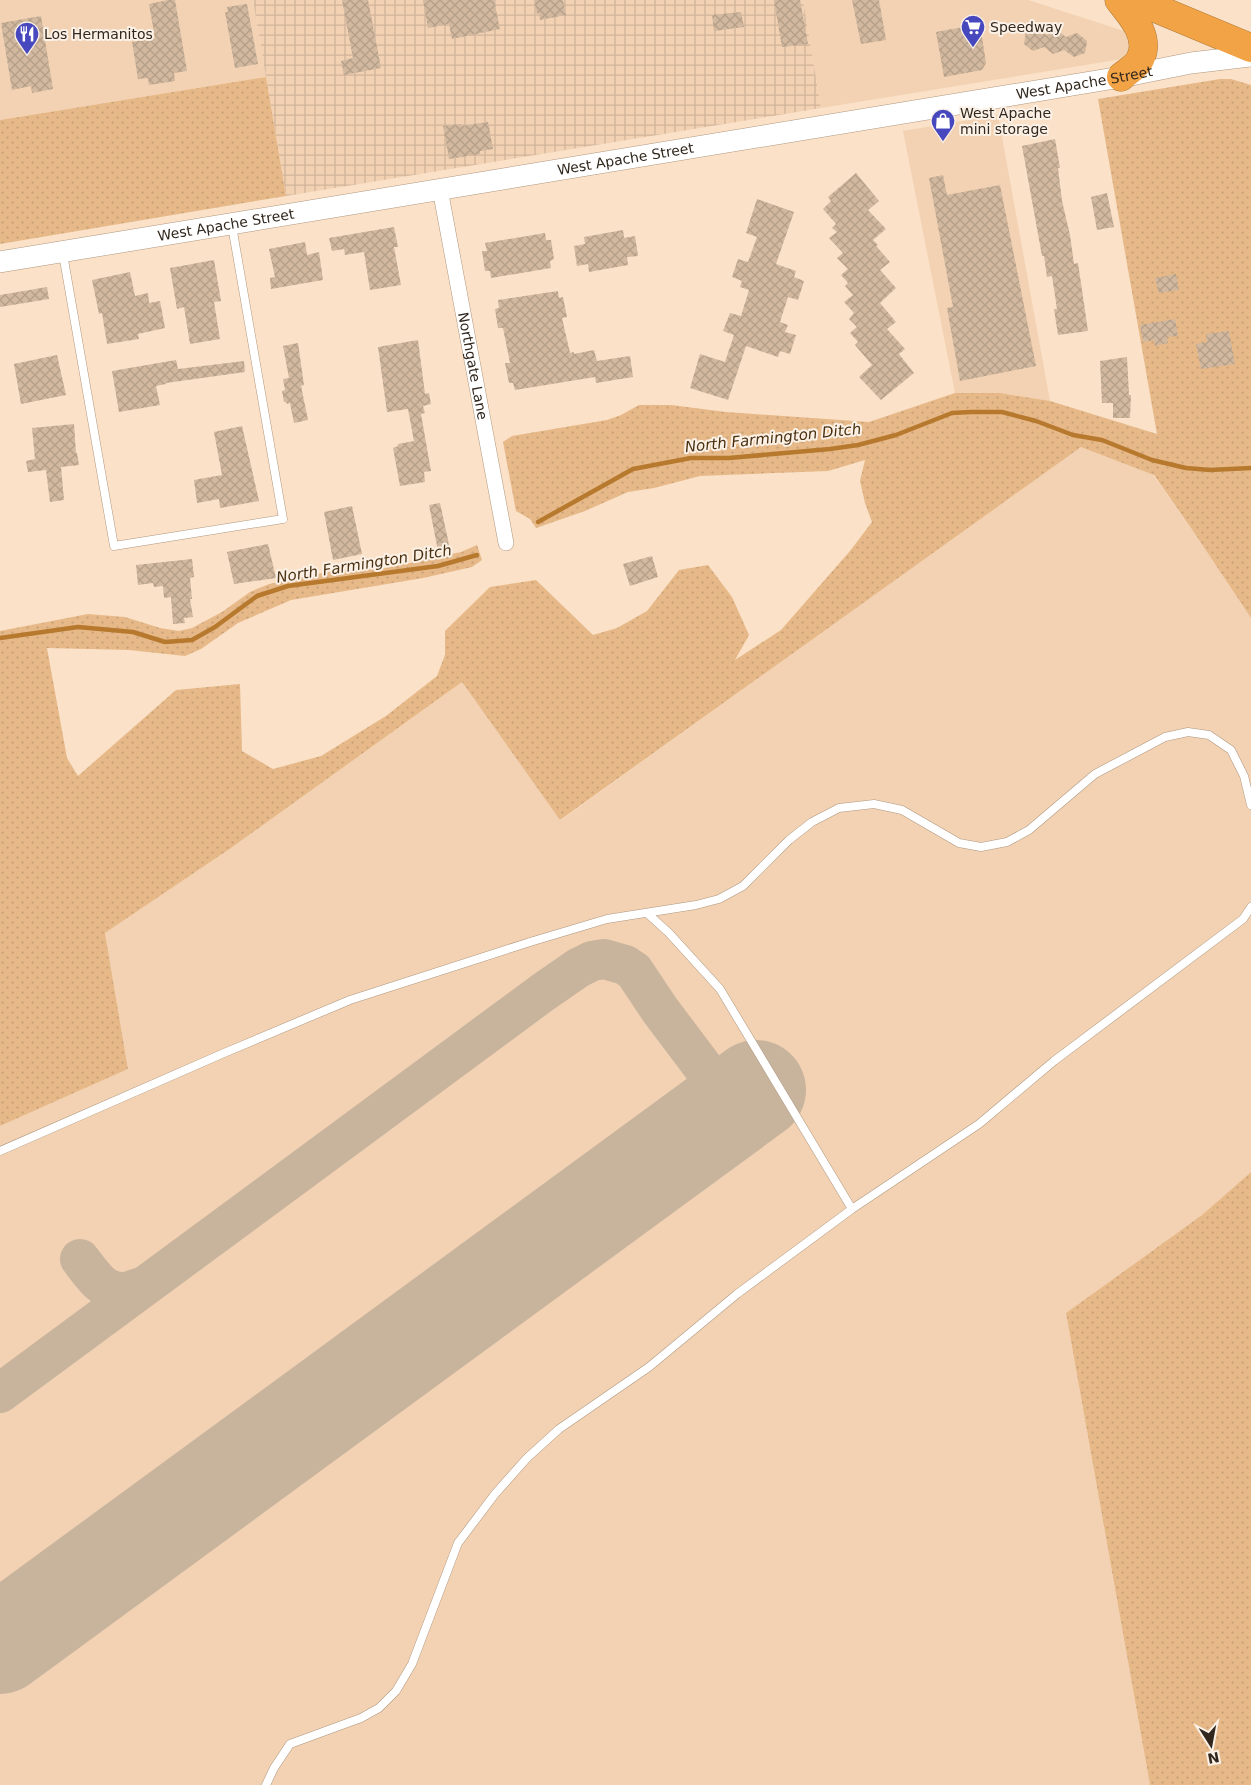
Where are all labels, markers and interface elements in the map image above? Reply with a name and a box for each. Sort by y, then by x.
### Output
supermarket icon: Speedway [960,14,986,48]
place label: Speedway [990,19,1062,35]
restaurant icon: Los Hermanitos [14,21,40,55]
place label: Los Hermanitos [44,26,153,42]
street label: West Apache Street [1015,63,1154,102]
place label: West Apache mini storage [960,105,1051,137]
shop icon: West Apache mini storage [930,108,956,142]
street label: West Apache Street [556,140,696,178]
street label: West Apache Street [156,205,296,244]
street label: Northgate Lane [455,311,491,421]
water label: North Farmington Ditch [684,420,862,456]
water label: North Farmington Ditch [275,541,453,587]
north arrow [1186,1720,1236,1770]
text: N [1206,1749,1221,1767]

